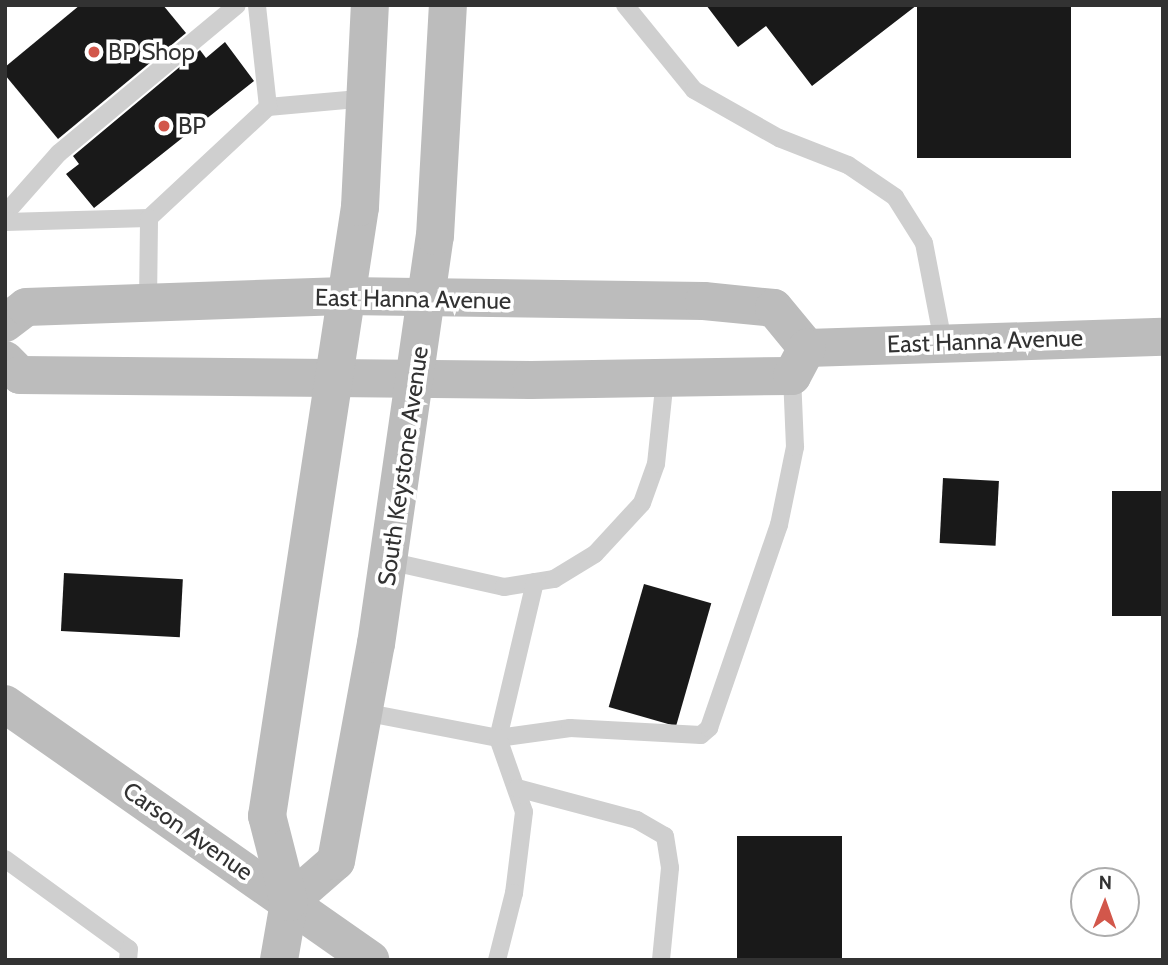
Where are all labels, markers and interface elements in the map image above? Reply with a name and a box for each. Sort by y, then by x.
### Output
place label: BP Shop [108,38,195,66]
marker: BP Shop [86,44,102,60]
place label: BP [178,112,206,140]
marker: BP [156,118,172,134]
street label: East Hanna Avenue [315,283,511,315]
street label: East Hanna Avenue [886,323,1084,359]
street label: South Keystone Avenue [372,344,434,588]
street label: Carson Avenue [118,776,258,886]
north arrow [1070,867,1140,937]
text: N [1098,871,1112,894]

